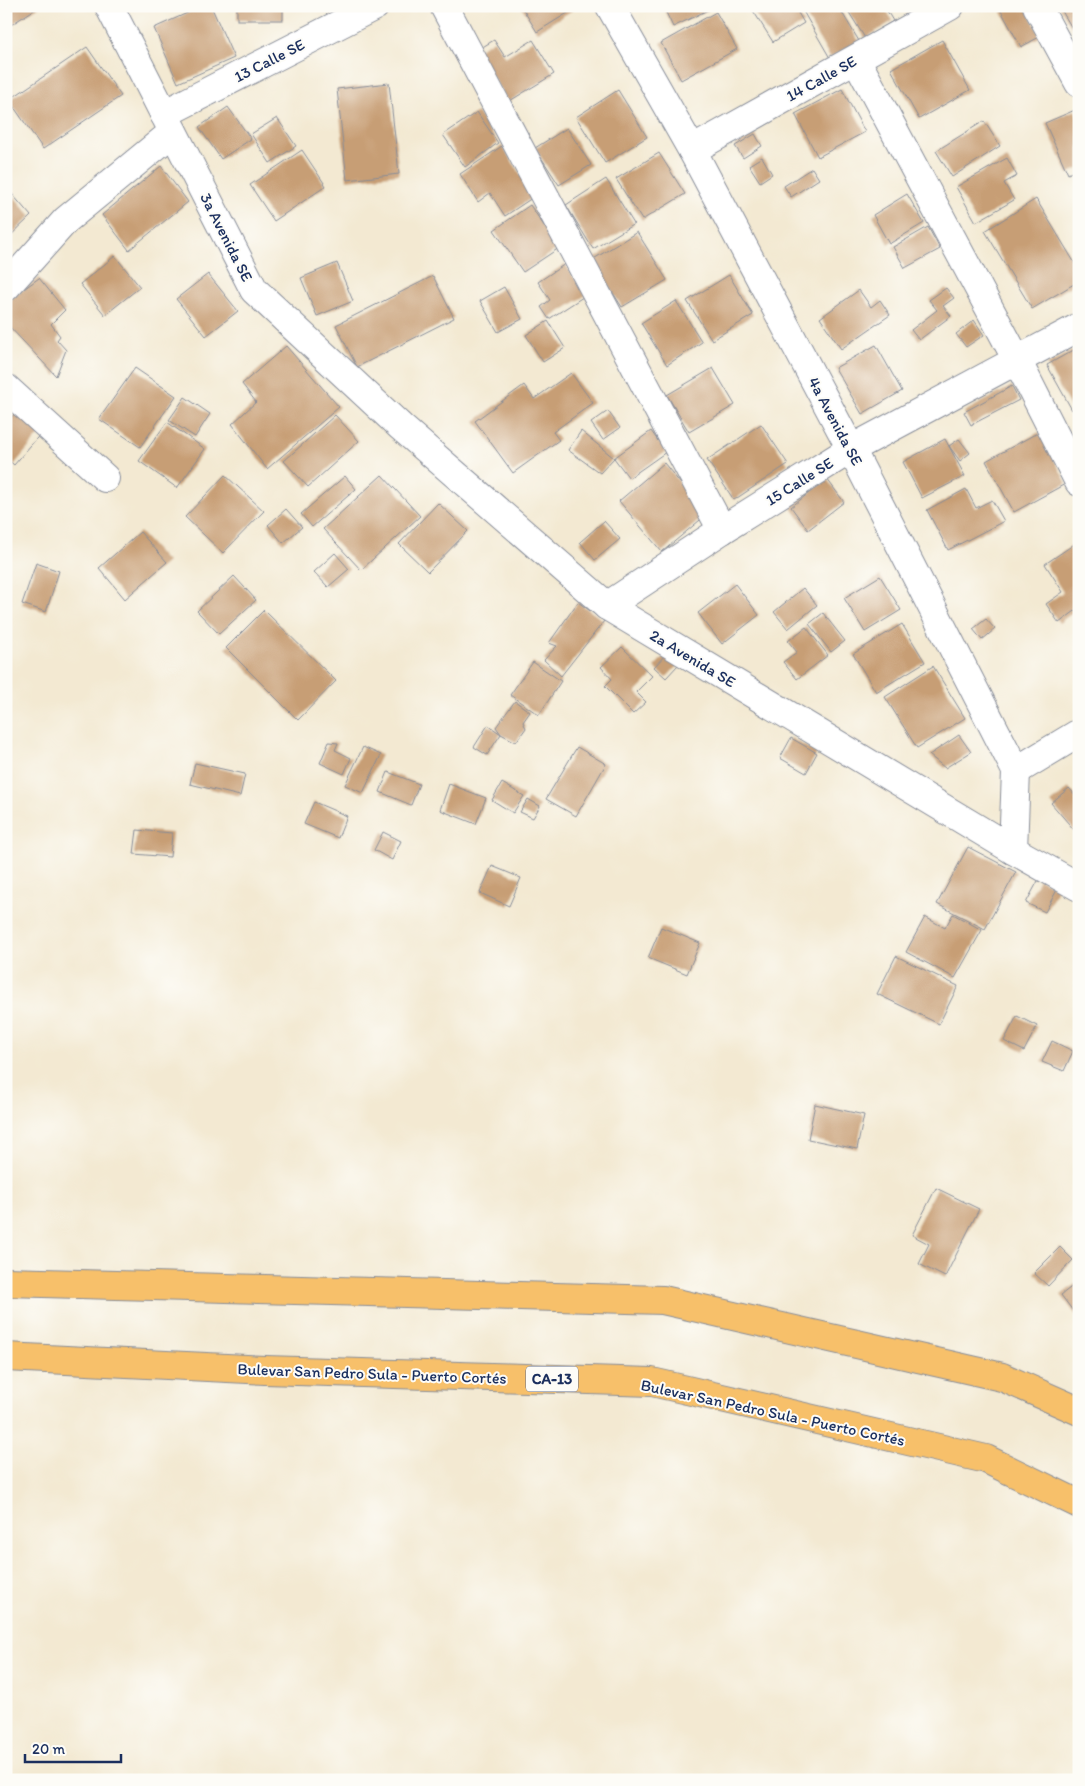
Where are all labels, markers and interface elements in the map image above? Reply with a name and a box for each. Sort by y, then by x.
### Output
street label: 13 Calle SE [231,35,308,86]
street label: 14 Calle SE [783,51,860,105]
street label: 3a Avenida SE [196,190,257,285]
street label: 4a Avenida SE [804,374,867,469]
street label: 15 Calle SE [762,453,837,510]
street label: 2a Avenida SE [647,625,739,691]
street label: Bulevar San Pedro Sula - Puerto Cortés [237,1359,507,1388]
road number: CA-13 [526,1366,578,1392]
street label: Bulevar San Pedro Sula - Puerto Cortés [639,1375,907,1450]
scale bar [25,1731,121,1763]
text: 20 m [32,1740,66,1758]

